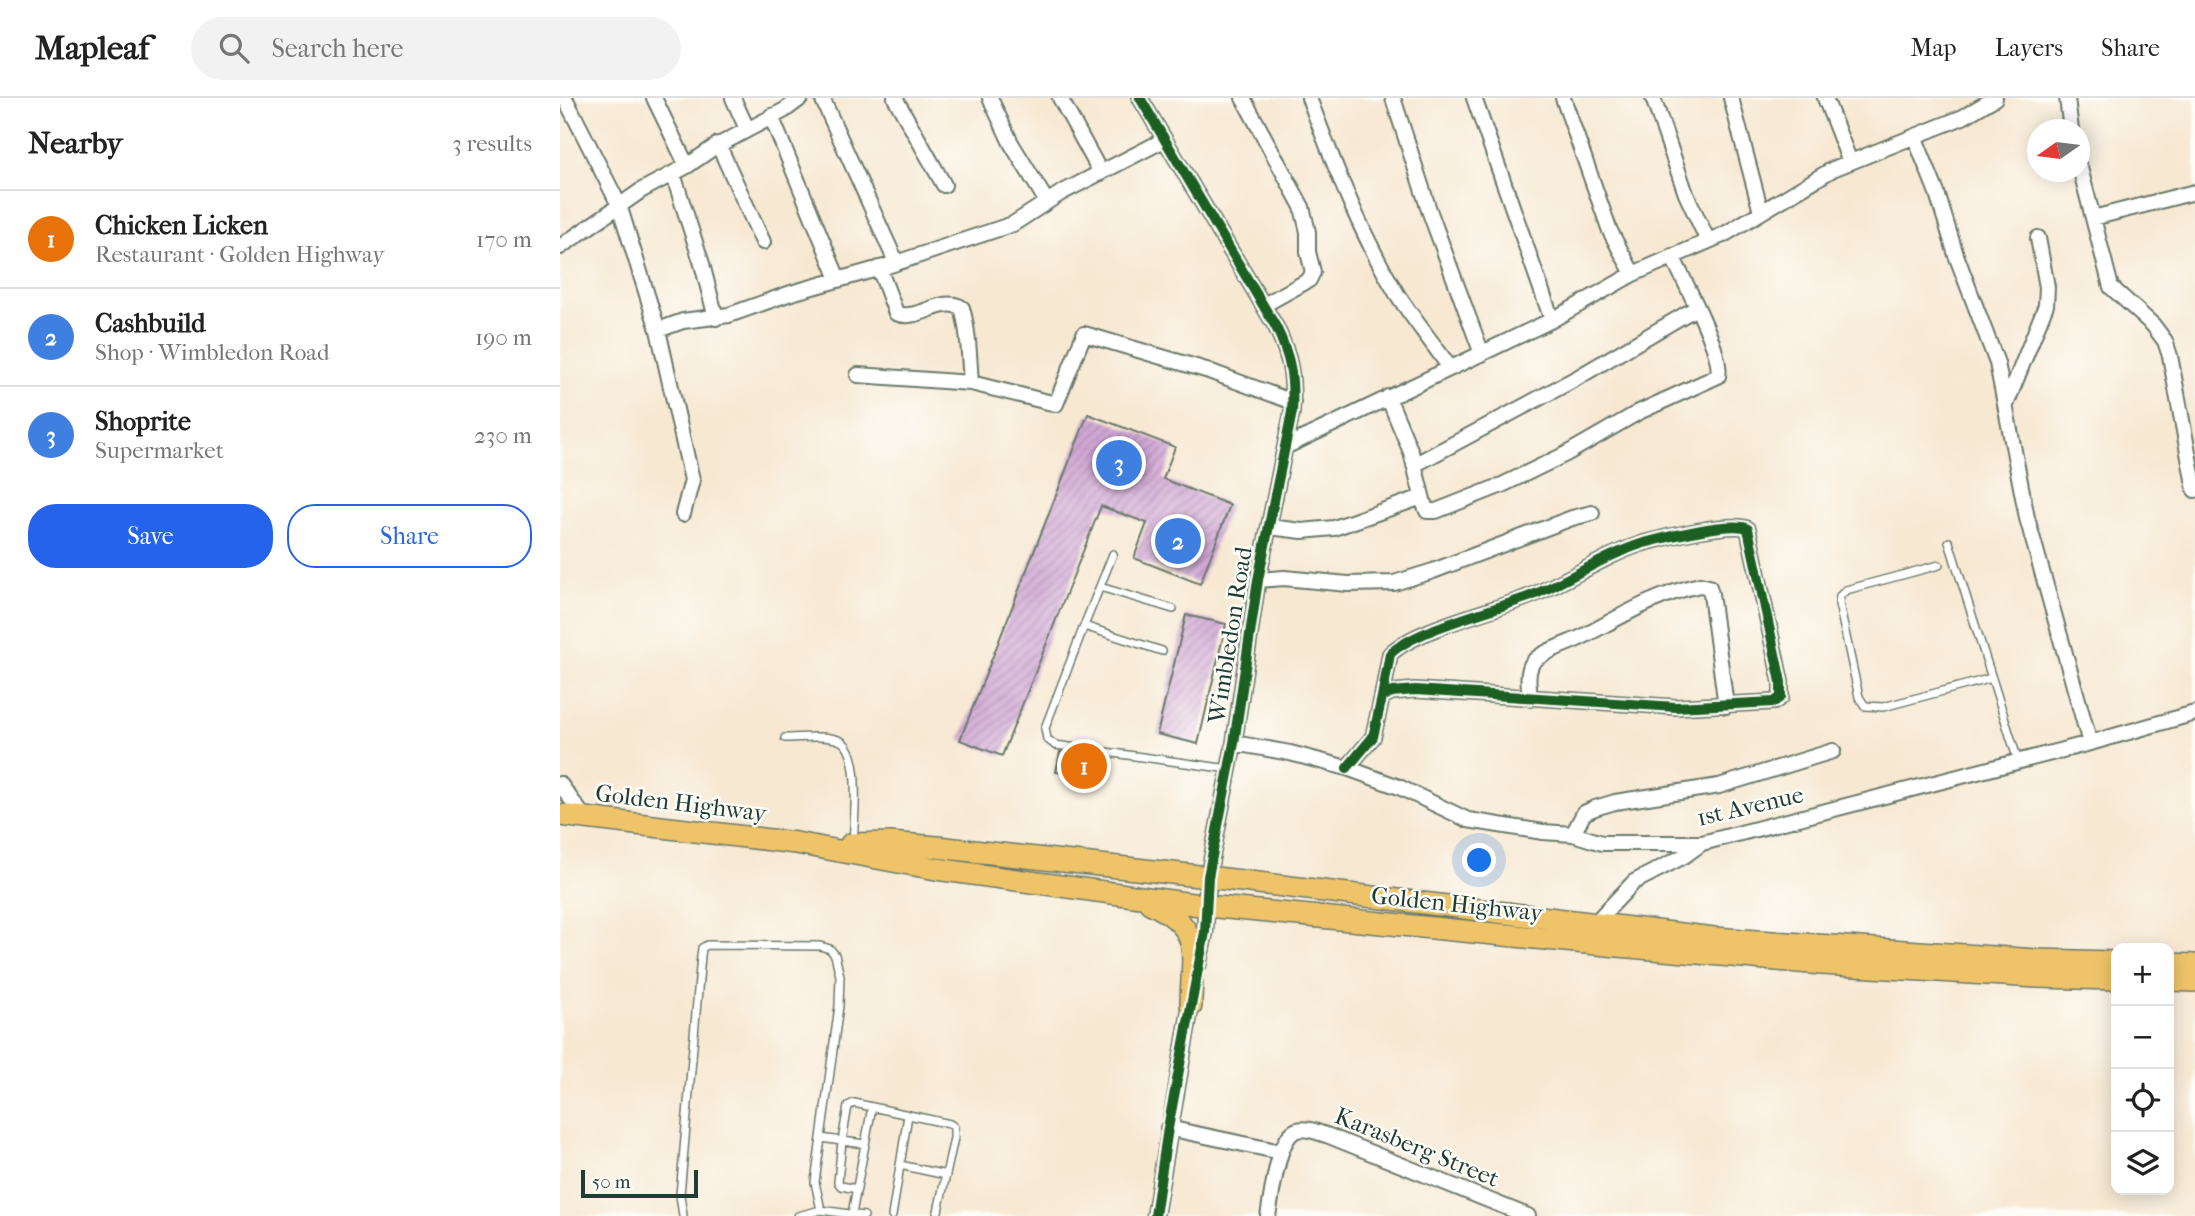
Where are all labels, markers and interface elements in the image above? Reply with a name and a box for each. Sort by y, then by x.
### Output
search box [191,17,681,80]
text: Mapleaf [35,29,149,68]
icon: search [215,29,253,67]
text: Search here [271,33,403,64]
text: Map [1911,34,1957,62]
text: Layers [1995,34,2063,62]
text: Share [2101,34,2160,62]
north arrow [2027,119,2090,182]
text: Nearby [28,126,123,161]
text: 3 results [452,130,532,157]
text: Chicken Licken [95,210,268,241]
text: 1 [47,226,55,253]
text: 170 m [476,226,532,253]
text: Restaurant · Golden Highway [95,241,385,268]
text: Cashbuild [95,308,206,339]
text: 2 [45,324,57,351]
text: 190 m [475,324,532,351]
text: Shop · Wimbledon Road [95,339,330,366]
text: Shoprite [95,406,191,437]
text: 3 [46,422,56,449]
text: 230 m [474,422,532,449]
text: Supermarket [95,437,224,464]
pin: 3 [1096,437,1142,489]
button: Save [28,504,273,568]
button: Share [287,504,532,568]
pin: 2 [1155,515,1201,567]
street label: Wimbledon Road [1202,544,1258,726]
pin: 1 [1061,740,1107,792]
street label: Golden Highway [594,779,769,828]
street label: 1st Avenue [1694,780,1806,832]
your location [1462,843,1496,877]
street label: Golden Highway [1370,881,1545,927]
map controls [2111,943,2174,1195]
button: + [2111,943,2174,1006]
button: − [2111,1006,2174,1069]
button: locate [2111,1069,2174,1132]
street label: Karasberg Street [1331,1101,1504,1193]
button: layers [2111,1132,2174,1195]
scale bar [581,1167,698,1199]
text: 50 m [592,1171,631,1193]

